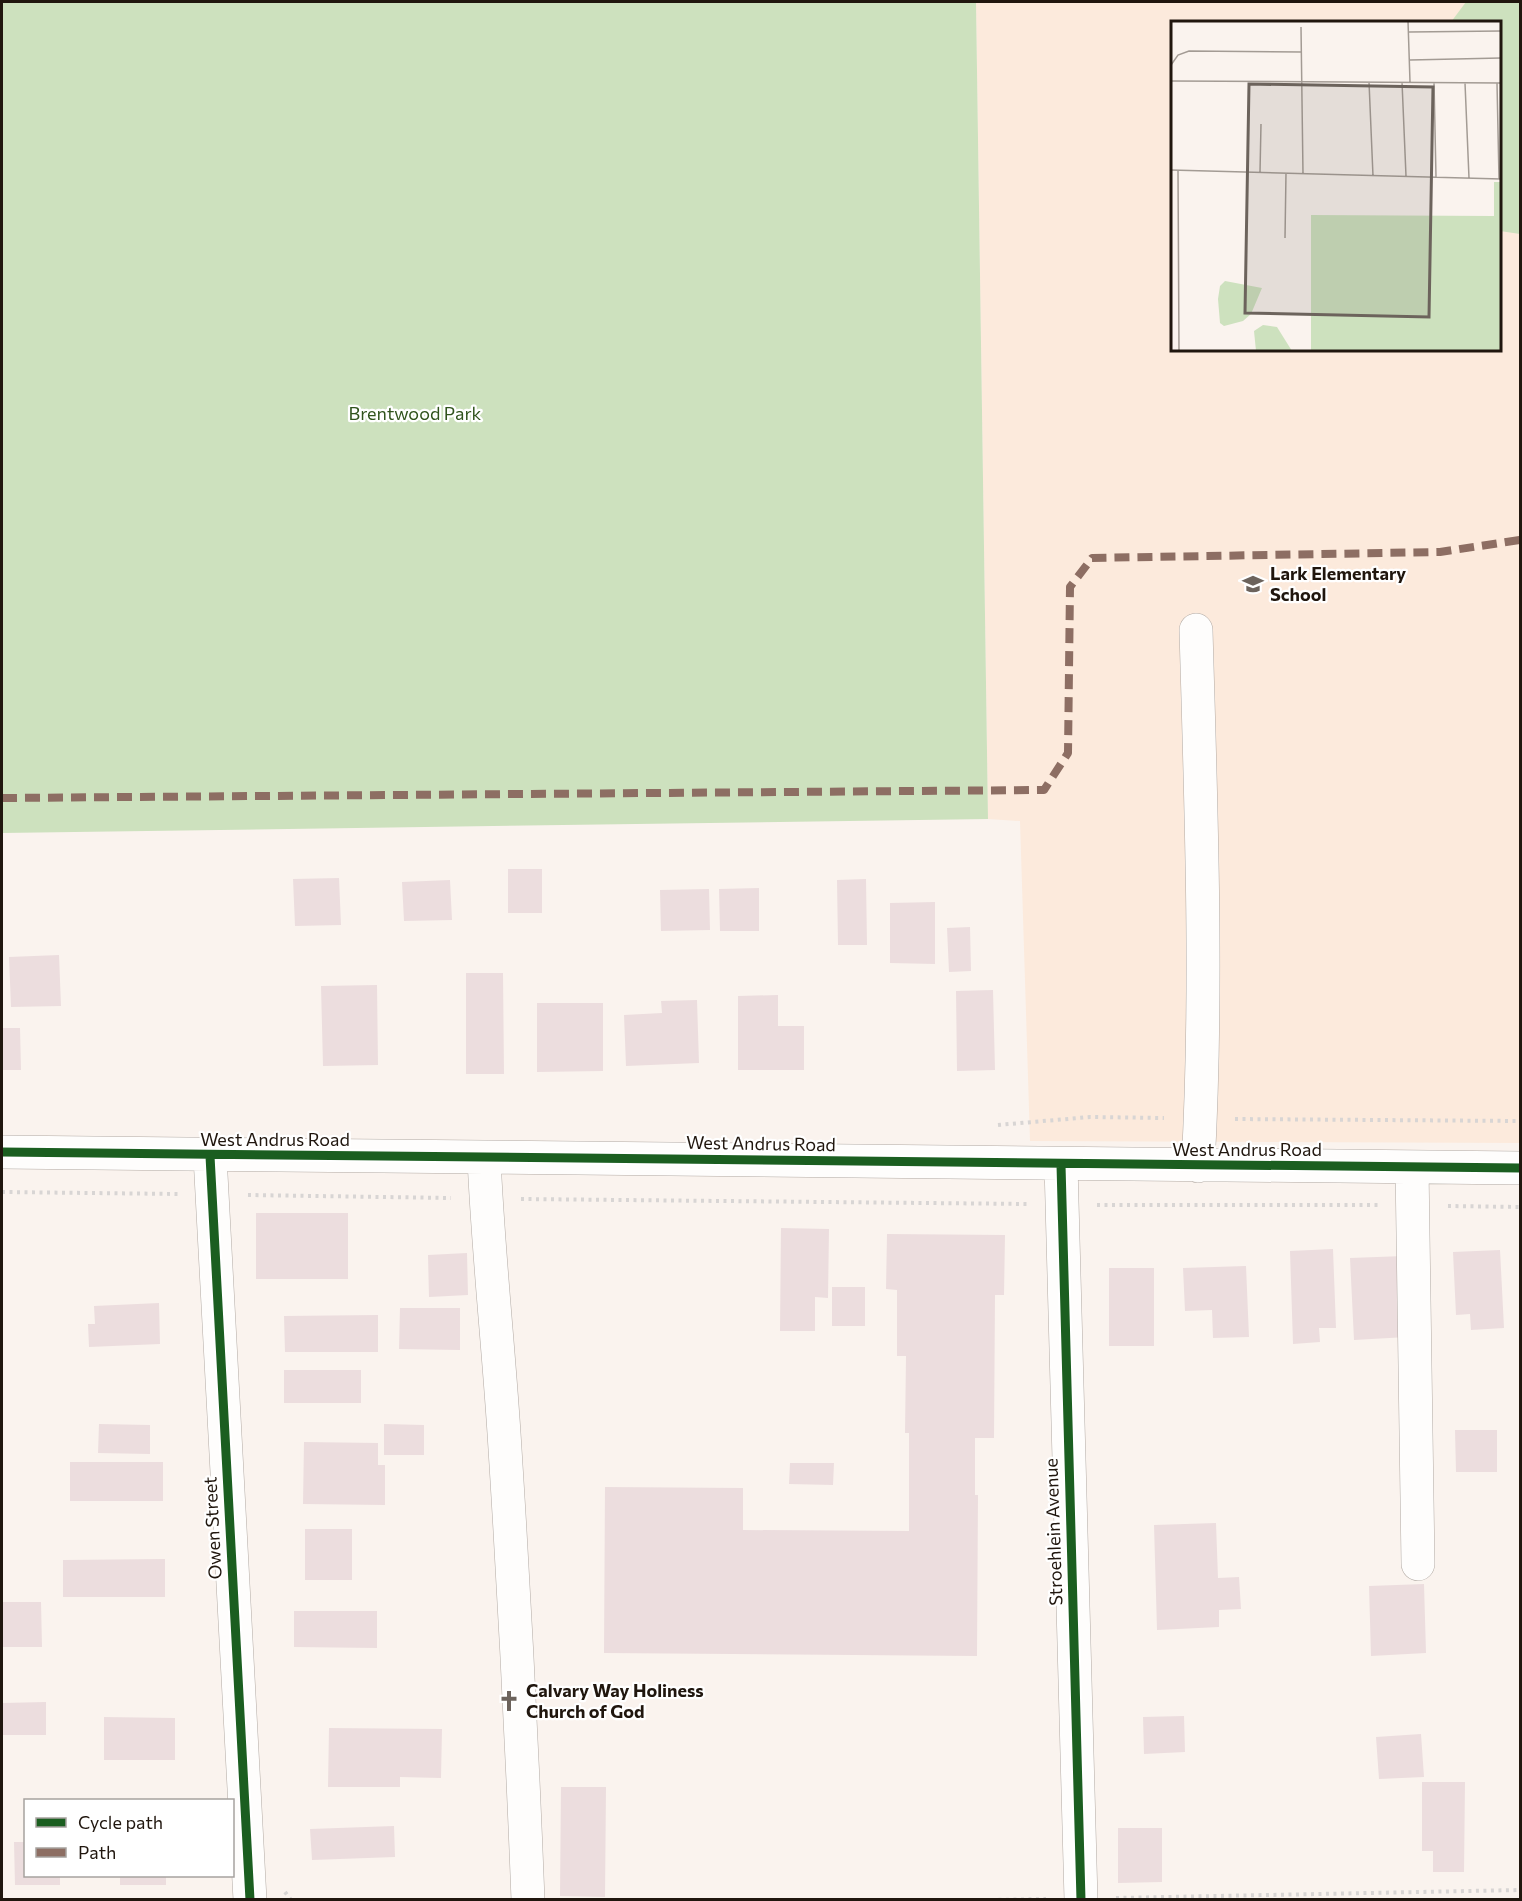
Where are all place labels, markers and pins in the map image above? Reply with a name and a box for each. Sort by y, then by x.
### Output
place label: Lark Elementary School [1270,562,1406,605]
school or university icon: Lark Elementary School [1241,572,1265,596]
place label: Calvary Way Holiness Church of God [526,1679,704,1722]
church icon: Calvary Way Holiness Church of God [497,1689,521,1713]

